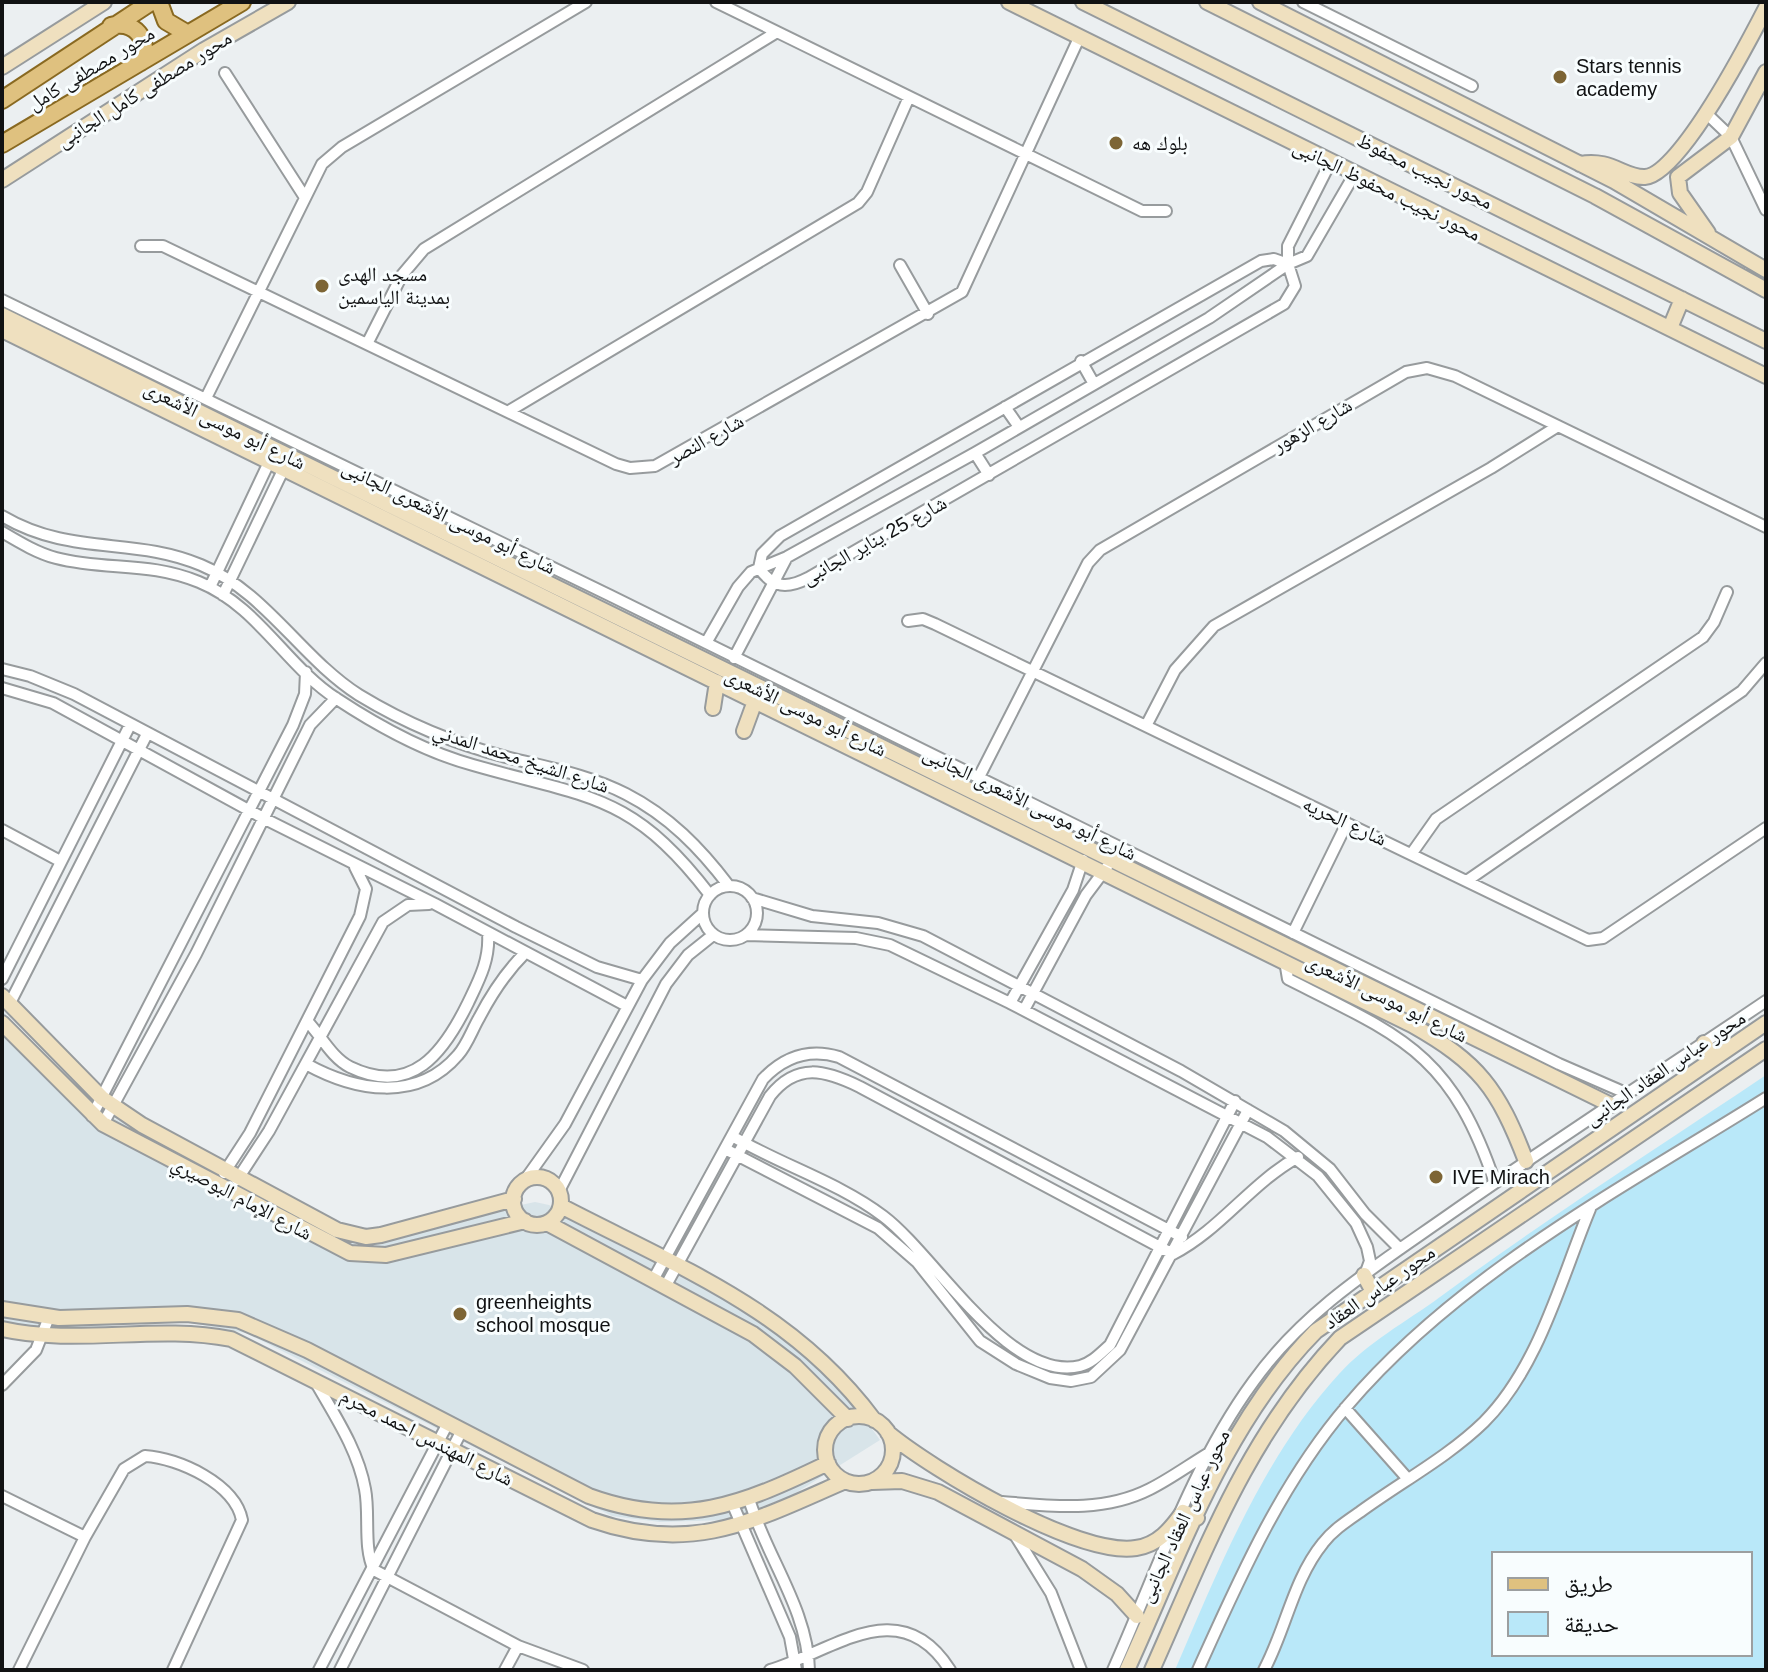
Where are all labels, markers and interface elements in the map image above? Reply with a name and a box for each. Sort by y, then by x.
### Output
street label: محور مصطفى كامل [24,22,159,115]
street label: محور مصطفى كامل الجانبى [53,26,236,153]
place label: Stars tennis academy [1576,55,1682,100]
marker: Stars tennis academy [1551,68,1569,86]
street label: محور نجيب محفوظ [1353,129,1496,214]
place label: بلوك هه [1132,132,1188,155]
marker: بلوك هه [1107,134,1125,152]
street label: محور نجيب محفوظ الجانبى [1289,135,1484,246]
place label: مسجد الهدى بمدينة الياسمين [338,263,450,309]
marker: مسجد الهدى بمدينة الياسمين [313,277,331,295]
street label: شارع أبو موسى الأشعرى [140,376,310,475]
street label: شارع الزهور [1268,393,1357,459]
street label: شارع النصر [664,409,748,471]
street label: شارع أبو موسى الأشعرى الجانبى [338,455,560,580]
street label: شارع 25 يناير الجانبى [798,491,951,591]
street label: شارع أبو موسى الأشعرى [721,663,891,762]
street label: شارع الشيخ محمد المدني [429,719,612,802]
street label: شارع أبو موسى الأشعرى الجانبى [919,741,1141,866]
street label: شارع الحريه [1299,792,1390,852]
street label: شارع أبو موسى الأشعرى [1302,949,1472,1048]
street label: محور عباس العقاد الجانبى [1581,1006,1750,1131]
street label: شارع الإمام البوصيري [166,1152,316,1249]
place label: IVE Mirach [1452,1166,1550,1188]
marker: IVE Mirach [1427,1168,1445,1186]
street label: محور عباس العقاد [1319,1241,1439,1334]
place label: greenheights school mosque [476,1291,611,1336]
marker: greenheights school mosque [451,1305,469,1323]
street label: شارع المهندس احمد محرم [336,1384,517,1493]
street label: محور عباس العقاد الجانبى [1134,1426,1235,1606]
legend [1492,1552,1752,1656]
text: طريق [1564,1570,1613,1598]
text: حديقة [1564,1610,1619,1637]

